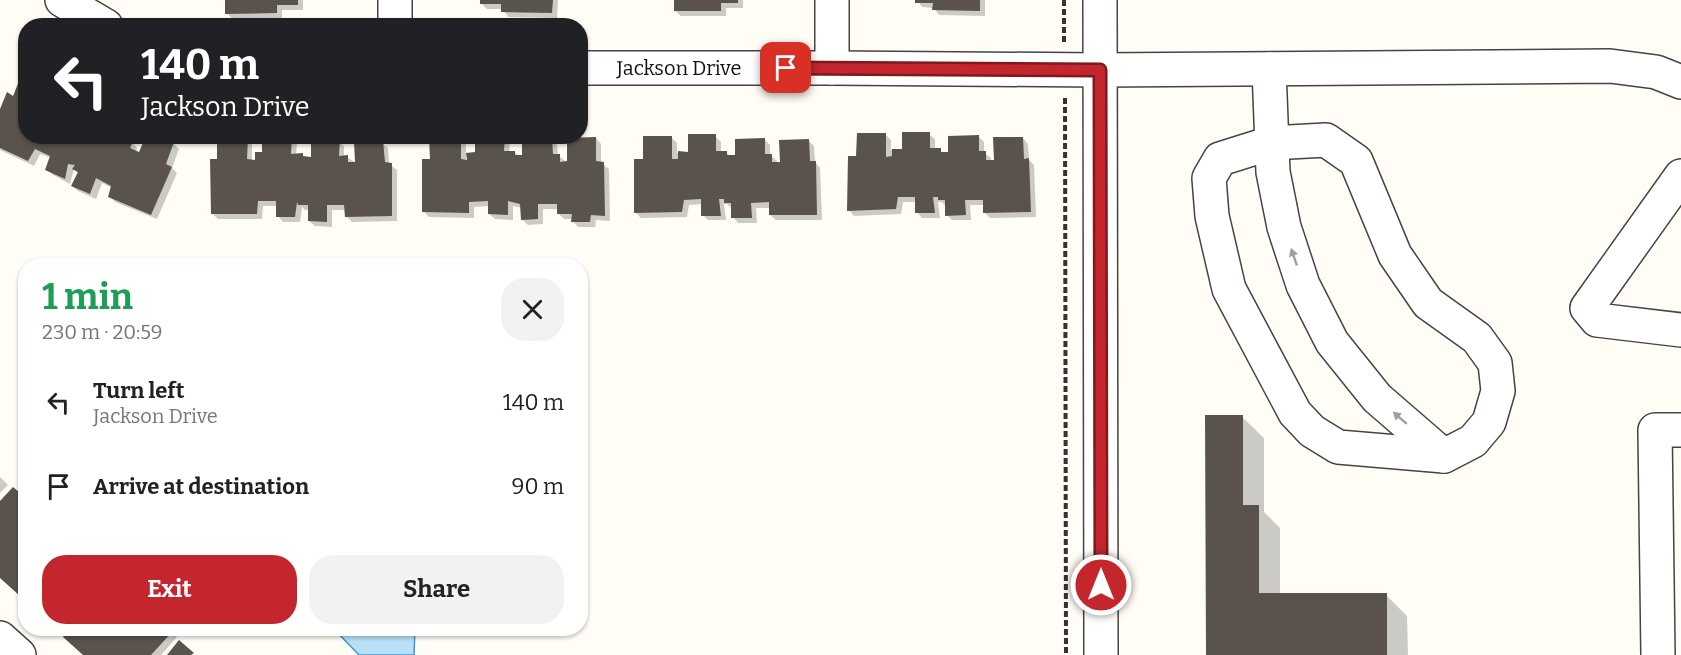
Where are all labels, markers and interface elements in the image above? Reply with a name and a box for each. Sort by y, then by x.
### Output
text: 140 m [141,40,259,90]
icon: left [42,42,120,120]
pin [760,42,811,93]
icon: arrive [769,51,802,84]
street label: Jackson Drive [616,56,741,80]
text: Jackson Drive [141,91,309,123]
one-way arrow [1289,248,1298,266]
text: 1 min [42,275,133,319]
button: close [501,278,564,341]
text: 230 m · 20:59 [42,320,163,344]
text: Turn left [93,377,185,404]
icon: left [42,386,75,419]
text: 140 m [503,389,564,416]
text: Jackson Drive [93,404,218,428]
one-way arrow [1392,411,1408,424]
icon: arrive [42,470,75,503]
text: Arrive at destination [93,473,309,500]
text: 90 m [512,473,564,500]
position arrow [1069,553,1133,617]
button: Exit [42,555,297,624]
button: Share [309,555,564,624]

